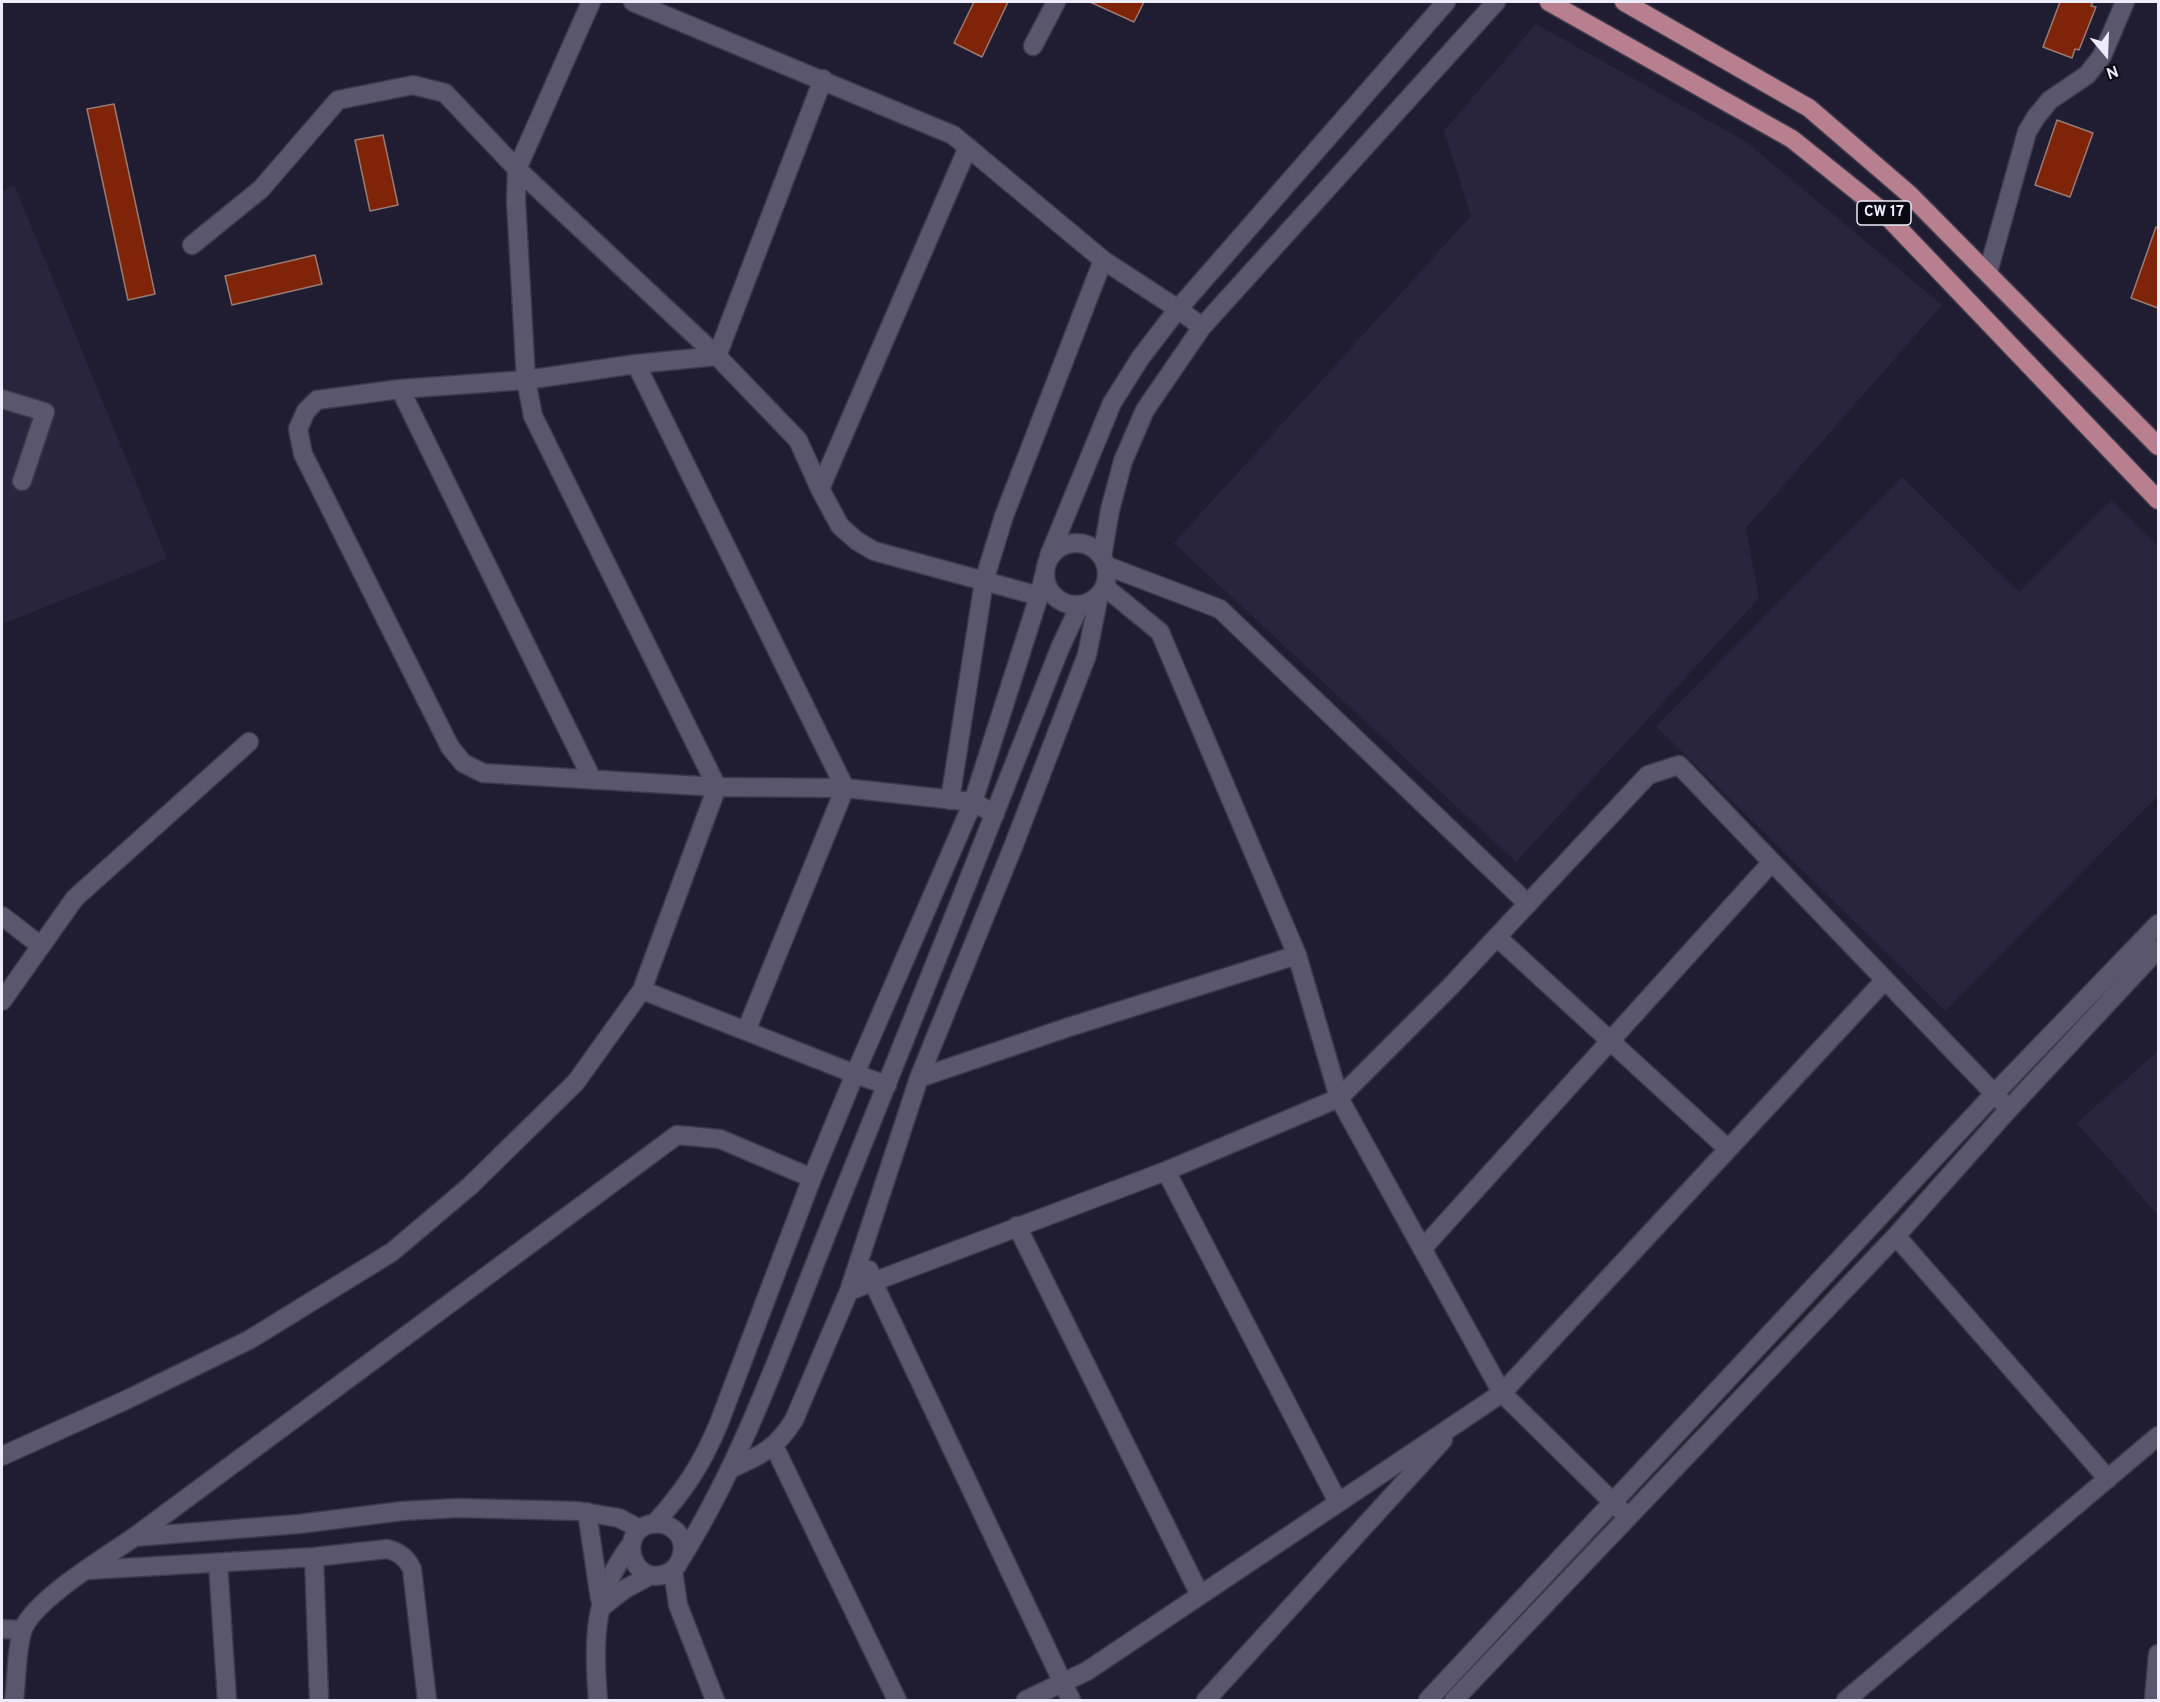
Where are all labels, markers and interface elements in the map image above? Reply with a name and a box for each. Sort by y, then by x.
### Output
north arrow [2076,24,2136,84]
text: N [2103,60,2121,82]
road number: CW 17 [1857,201,1911,225]

